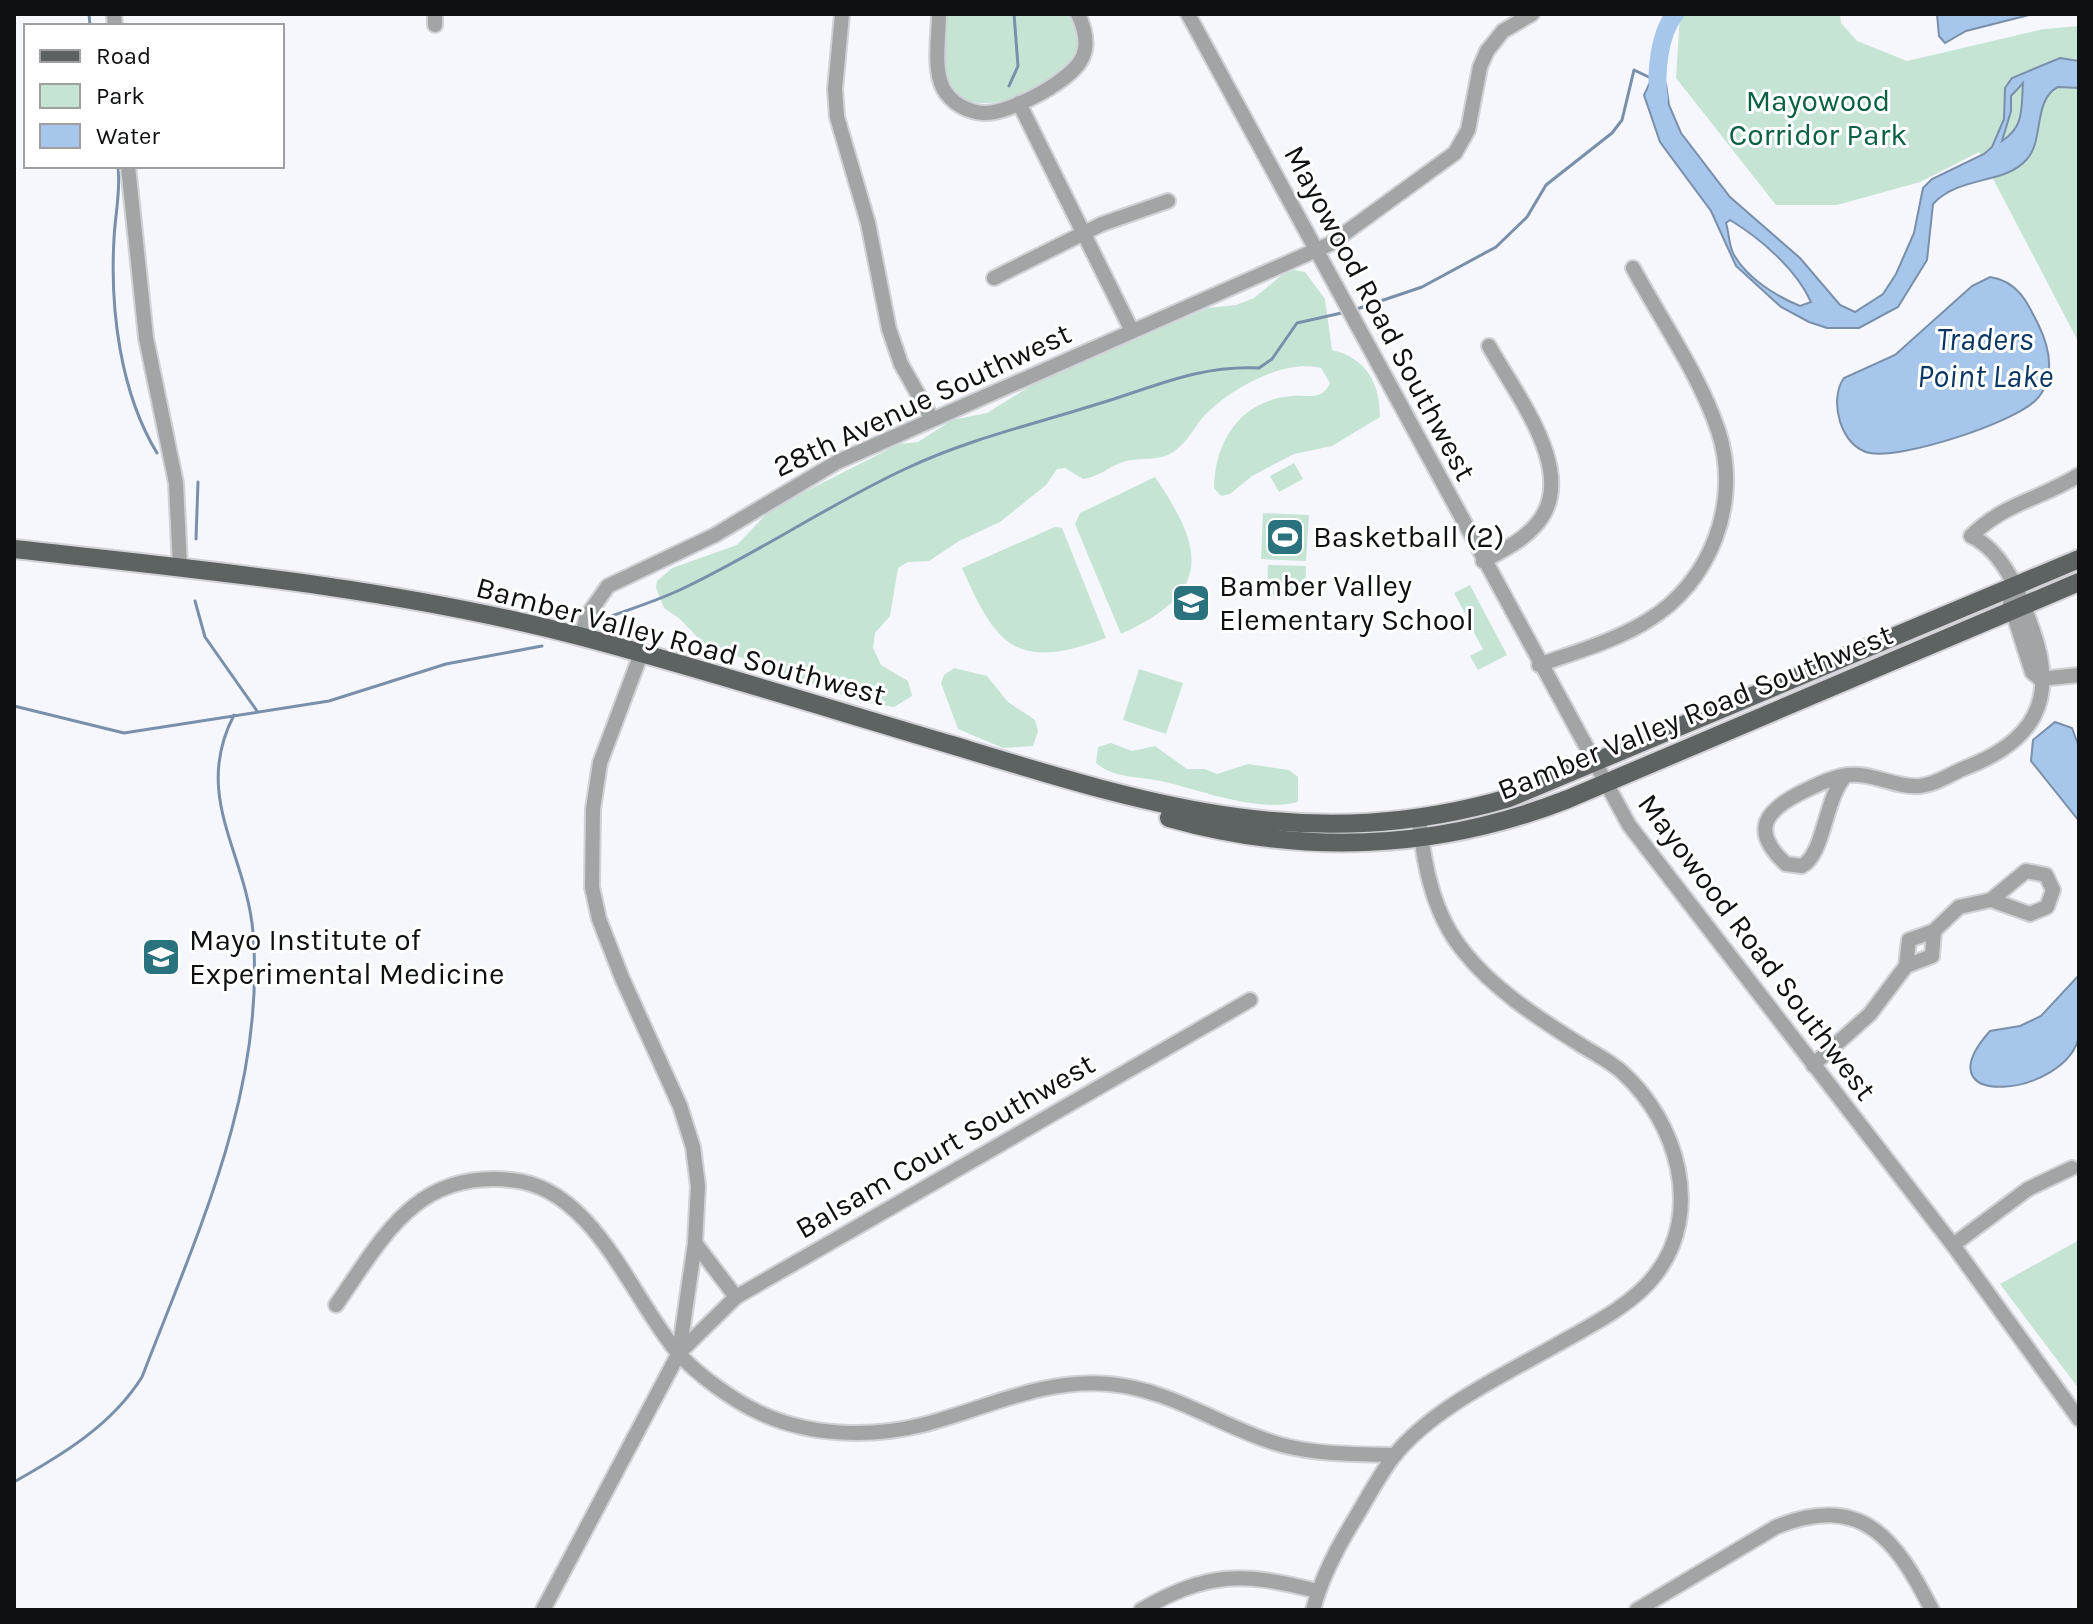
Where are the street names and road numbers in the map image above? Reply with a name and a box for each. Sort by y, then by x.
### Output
street label: Mayowood Road Southwest [1276,139,1484,487]
street label: 28th Avenue Southwest [767,315,1077,485]
street label: Bamber Valley Road Southwest [472,569,890,713]
street label: Bamber Valley Road Southwest [1492,616,1898,808]
street label: Mayowood Road Southwest [1630,787,1884,1107]
street label: Balsam Court Southwest [789,1046,1101,1246]

